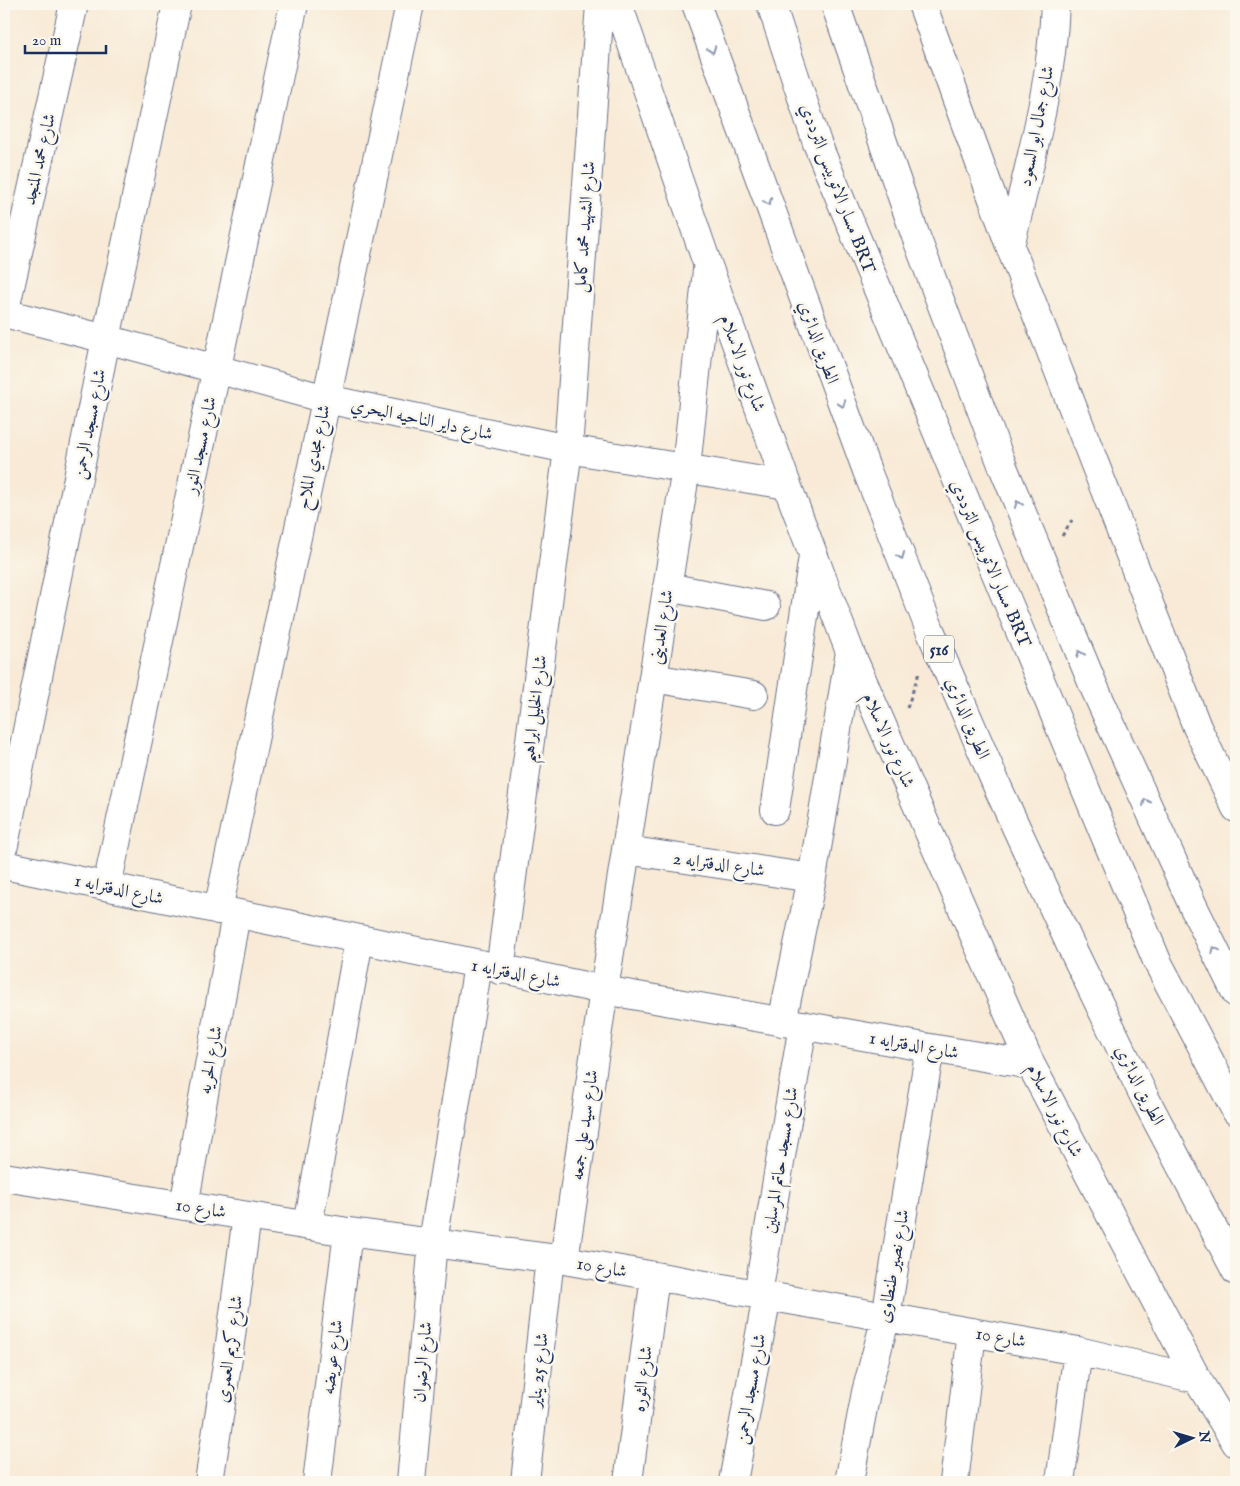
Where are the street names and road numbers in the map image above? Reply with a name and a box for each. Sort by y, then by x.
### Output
street label: شارع جمال ابو السعود [1014,64,1062,189]
street label: مسار الاتوبيس الترددي BRT [792,100,880,277]
street label: شارع محمد المنجد [19,111,64,208]
street label: شارع الشهيد محمد كامل [569,160,604,294]
street label: الطريق الدائري [790,298,843,388]
street label: شارع نور الاسلام [710,312,770,416]
street label: شارع مسجد الرحمن [69,367,114,482]
street label: شارع مسجد النور [179,394,225,499]
street label: شارع داير الناحيه البحري [348,394,495,449]
street label: شارع مجدي الملاح [292,403,340,513]
street label: مسار الاتوبيس الترددي BRT [942,476,1035,652]
street label: شارع العدينى [645,588,682,667]
road number: 516 [924,636,954,662]
street label: شارع الخليل ابراهيم [517,654,558,765]
street label: الطريق الدائري [937,674,994,764]
street label: شارع نور الاسلام [854,689,919,793]
street label: شارع الدفترايه 2 [671,848,766,885]
street label: شارع الدفترايه 1 [72,870,165,913]
street label: شارع الدفترايه 1 [469,955,562,996]
street label: شارع الحريه [194,1024,231,1097]
street label: شارع الدفترايه 1 [867,1027,960,1068]
street label: الطريق الدائري [1107,1042,1169,1131]
street label: شارع نور الاسلام [1018,1060,1087,1163]
street label: شارع سيد على جمعه [566,1068,607,1182]
street label: شارع مسجد حاتم المرسلين [759,1085,807,1236]
street label: شارع 10 [174,1194,228,1227]
street label: شارع نصير طنطاوى [873,1208,918,1325]
street label: شارع 10 [574,1253,629,1286]
street label: شارع كريم العمرى [212,1294,252,1405]
street label: شارع عويضه [317,1318,351,1396]
street label: شارع الرضوان [408,1321,440,1404]
street label: شارع 10 [973,1323,1028,1356]
street label: شارع 25 يناير [524,1332,557,1411]
street label: شارع مسجد الرحمن [730,1332,774,1447]
street label: شارع الثوره [628,1345,661,1414]

